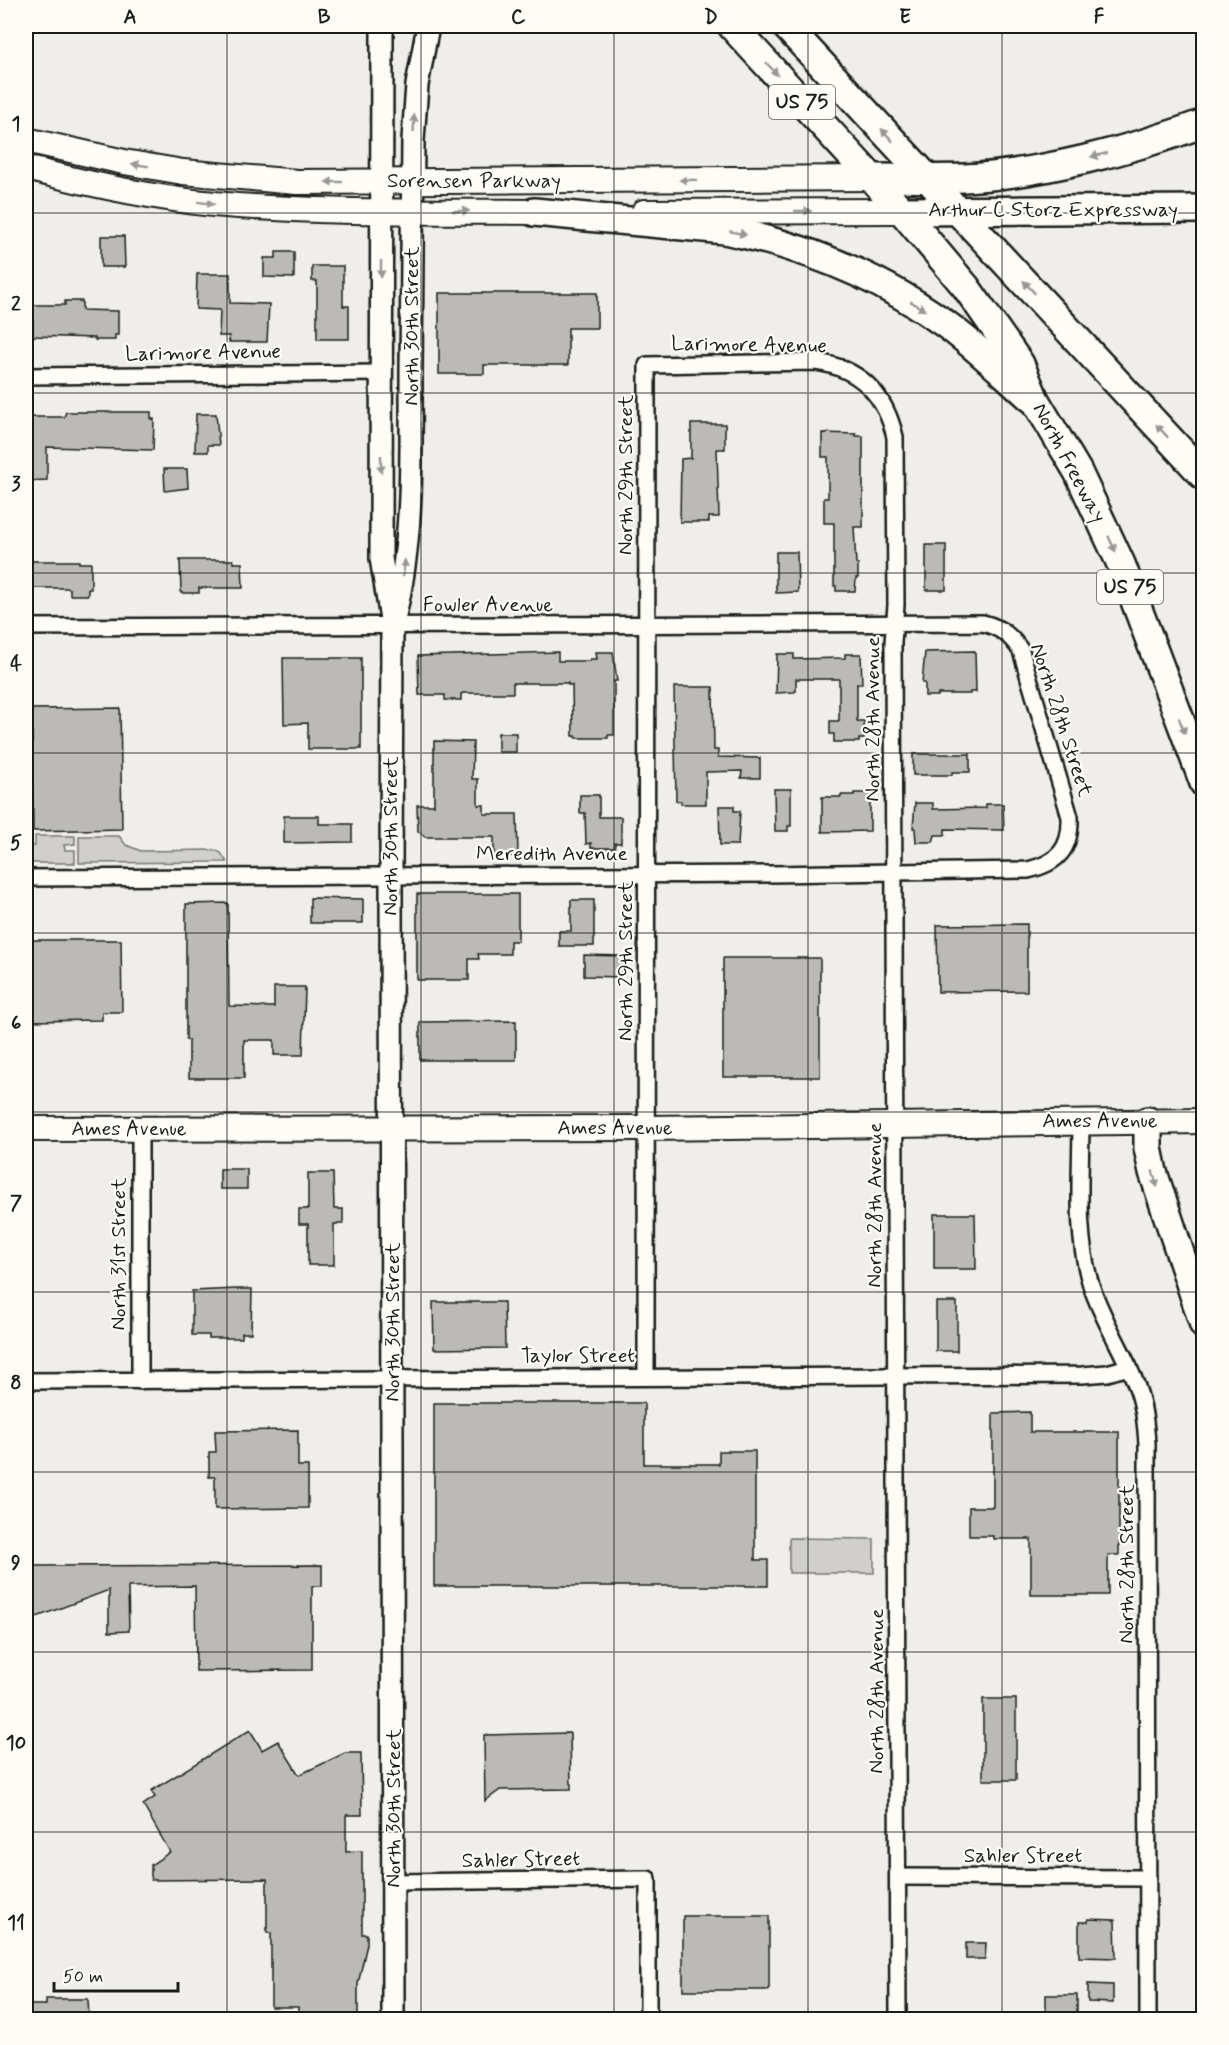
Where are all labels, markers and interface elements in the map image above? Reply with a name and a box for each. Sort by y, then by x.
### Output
text: A [123,4,137,31]
text: B [318,4,331,31]
text: C [511,4,526,31]
text: D [704,4,718,31]
text: E [899,4,911,31]
text: F [1094,4,1105,31]
one-way arrow [765,61,779,76]
road number: US 75 [769,85,835,119]
text: 1 [12,111,20,138]
one-way arrow [409,114,418,133]
one-way arrow [880,127,894,142]
one-way arrow [1090,150,1108,160]
one-way arrow [130,160,149,169]
street label: Sorensen Parkway [387,167,561,195]
one-way arrow [679,175,698,185]
one-way arrow [324,177,343,187]
street label: Arthur C Storz Expressway [928,196,1178,224]
one-way arrow [197,198,216,207]
one-way arrow [451,206,470,216]
one-way arrow [793,206,812,216]
one-way arrow [729,228,748,238]
street label: North 30th Street [398,246,426,406]
one-way arrow [376,260,386,279]
one-way arrow [1023,281,1037,295]
text: 2 [11,291,21,318]
one-way arrow [910,300,926,311]
street label: Larimore Avenue [671,330,827,360]
street label: Larimore Avenue [125,338,281,368]
street label: North 29th Street [612,394,640,555]
street label: North Freeway [1026,398,1112,528]
one-way arrow [1155,423,1169,438]
one-way arrow [376,455,386,474]
text: 3 [11,471,21,498]
one-way arrow [1107,536,1116,553]
one-way arrow [399,559,409,578]
road number: US 75 [1097,570,1163,604]
street label: Fowler Avenue [423,591,553,619]
street label: North 28th Avenue [859,636,887,802]
street label: North 28th Street [1023,640,1099,801]
text: 4 [10,651,22,678]
one-way arrow [1177,717,1187,735]
street label: North 30th Street [377,756,405,916]
text: 5 [10,830,22,857]
street label: Meredith Avenue [476,840,628,868]
street label: North 29th Street [612,880,640,1041]
text: 6 [11,1010,21,1037]
street label: Ames Avenue [1042,1107,1158,1135]
street label: Ames Avenue [557,1114,673,1142]
street label: Ames Avenue [71,1115,187,1143]
street label: North 28th Avenue [861,1122,889,1288]
one-way arrow [1151,1170,1160,1188]
street label: North 31st Street [105,1177,133,1331]
text: 7 [10,1190,22,1217]
street label: North 30th Street [379,1242,407,1402]
street label: Taylor Street [521,1342,635,1370]
text: 8 [10,1370,22,1397]
street label: North 28th Street [1113,1484,1141,1644]
text: 9 [11,1550,21,1577]
street label: North 28th Avenue [863,1608,891,1774]
street label: North 30th Street [380,1728,408,1888]
text: 10 [6,1730,26,1757]
street label: Sahler Street [964,1842,1083,1870]
street label: Sahler Street [461,1845,581,1875]
text: 11 [7,1910,25,1937]
scale bar [54,1955,178,1993]
text: 50 m [63,1965,103,1989]

